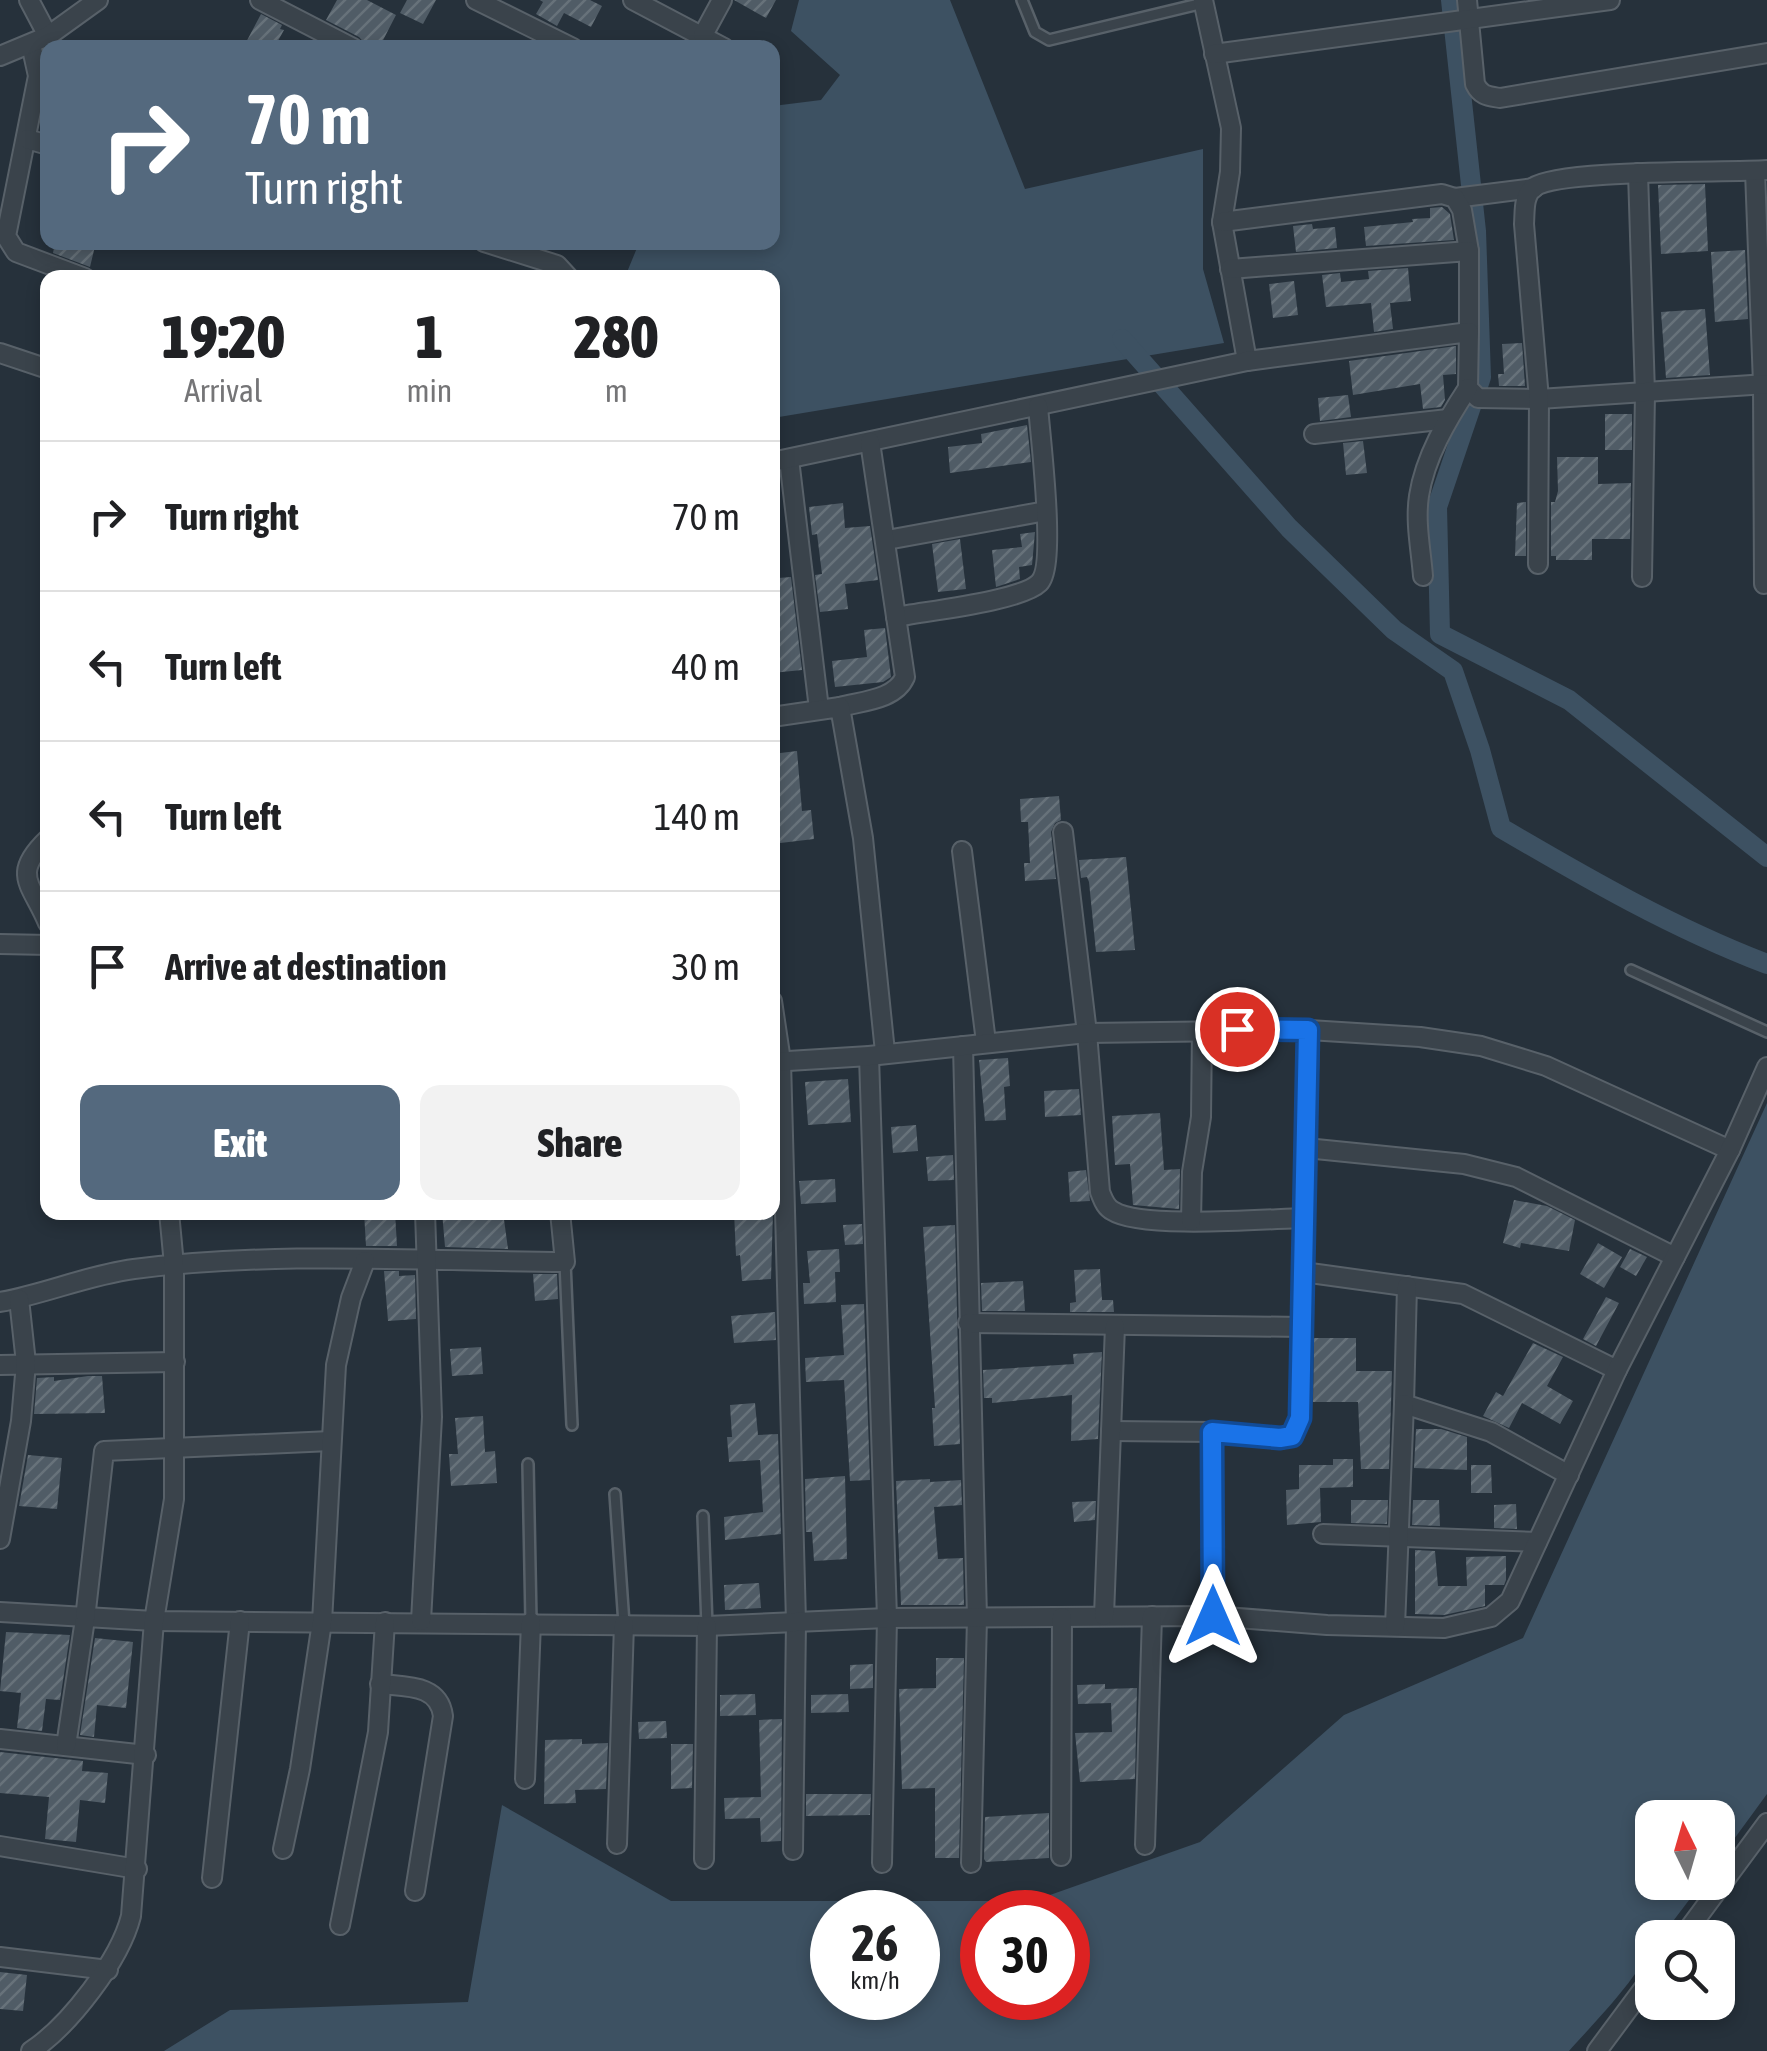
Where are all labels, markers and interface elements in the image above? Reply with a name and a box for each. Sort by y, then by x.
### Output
text: 70 m [245,79,371,159]
icon: right [80,80,210,210]
text: Turn right [245,162,403,214]
text: 19:20 [161,302,285,371]
text: 1 [415,302,444,371]
text: 280 [574,302,658,371]
text: Arrival [184,372,262,409]
text: min [406,372,452,409]
text: m [605,372,628,409]
icon: right [80,489,135,544]
text: Turn right [165,495,299,538]
text: 70 m [672,495,740,538]
icon: left [80,639,135,694]
text: Turn left [165,645,281,688]
text: 40 m [672,645,740,688]
icon: left [80,789,135,844]
text: Turn left [165,795,281,838]
text: 140 m [654,795,740,838]
icon: arrive [80,939,135,994]
text: Arrive at destination [165,945,447,988]
text: 30 m [672,945,740,988]
pin [1195,987,1280,1072]
icon: arrive [1210,1002,1265,1057]
button: Exit [80,1085,400,1200]
button: Share [420,1085,740,1200]
position arrow [1161,1564,1265,1668]
north arrow [1635,1800,1735,1900]
map controls [1635,1800,1735,2020]
speed limit sign: 30 [960,1890,1090,2020]
text: 26 [851,1914,898,1972]
button: search [1635,1920,1735,2020]
text: km/h [850,1966,900,1994]

